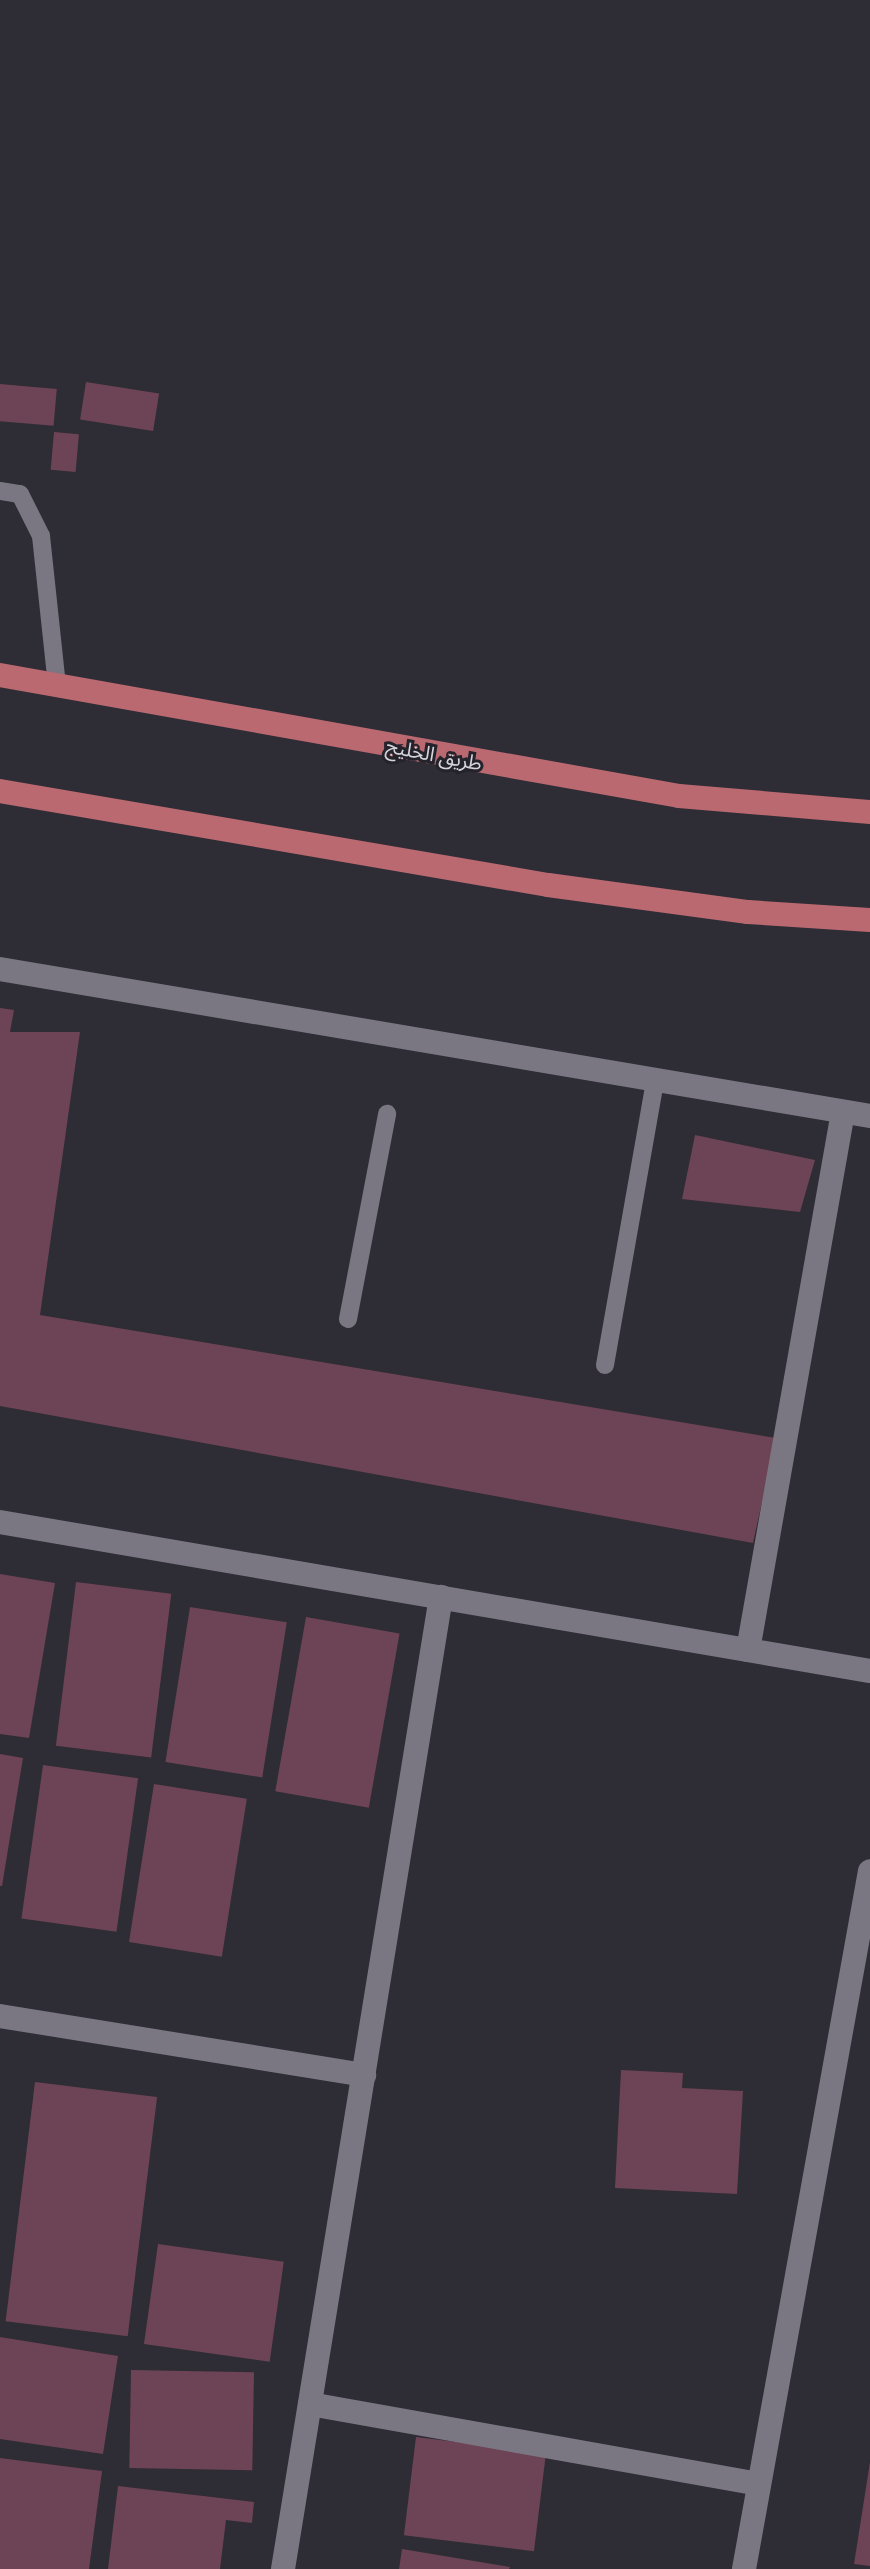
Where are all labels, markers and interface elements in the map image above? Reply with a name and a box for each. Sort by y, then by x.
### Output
street label: طريق الخليج [384,734,484,776]

